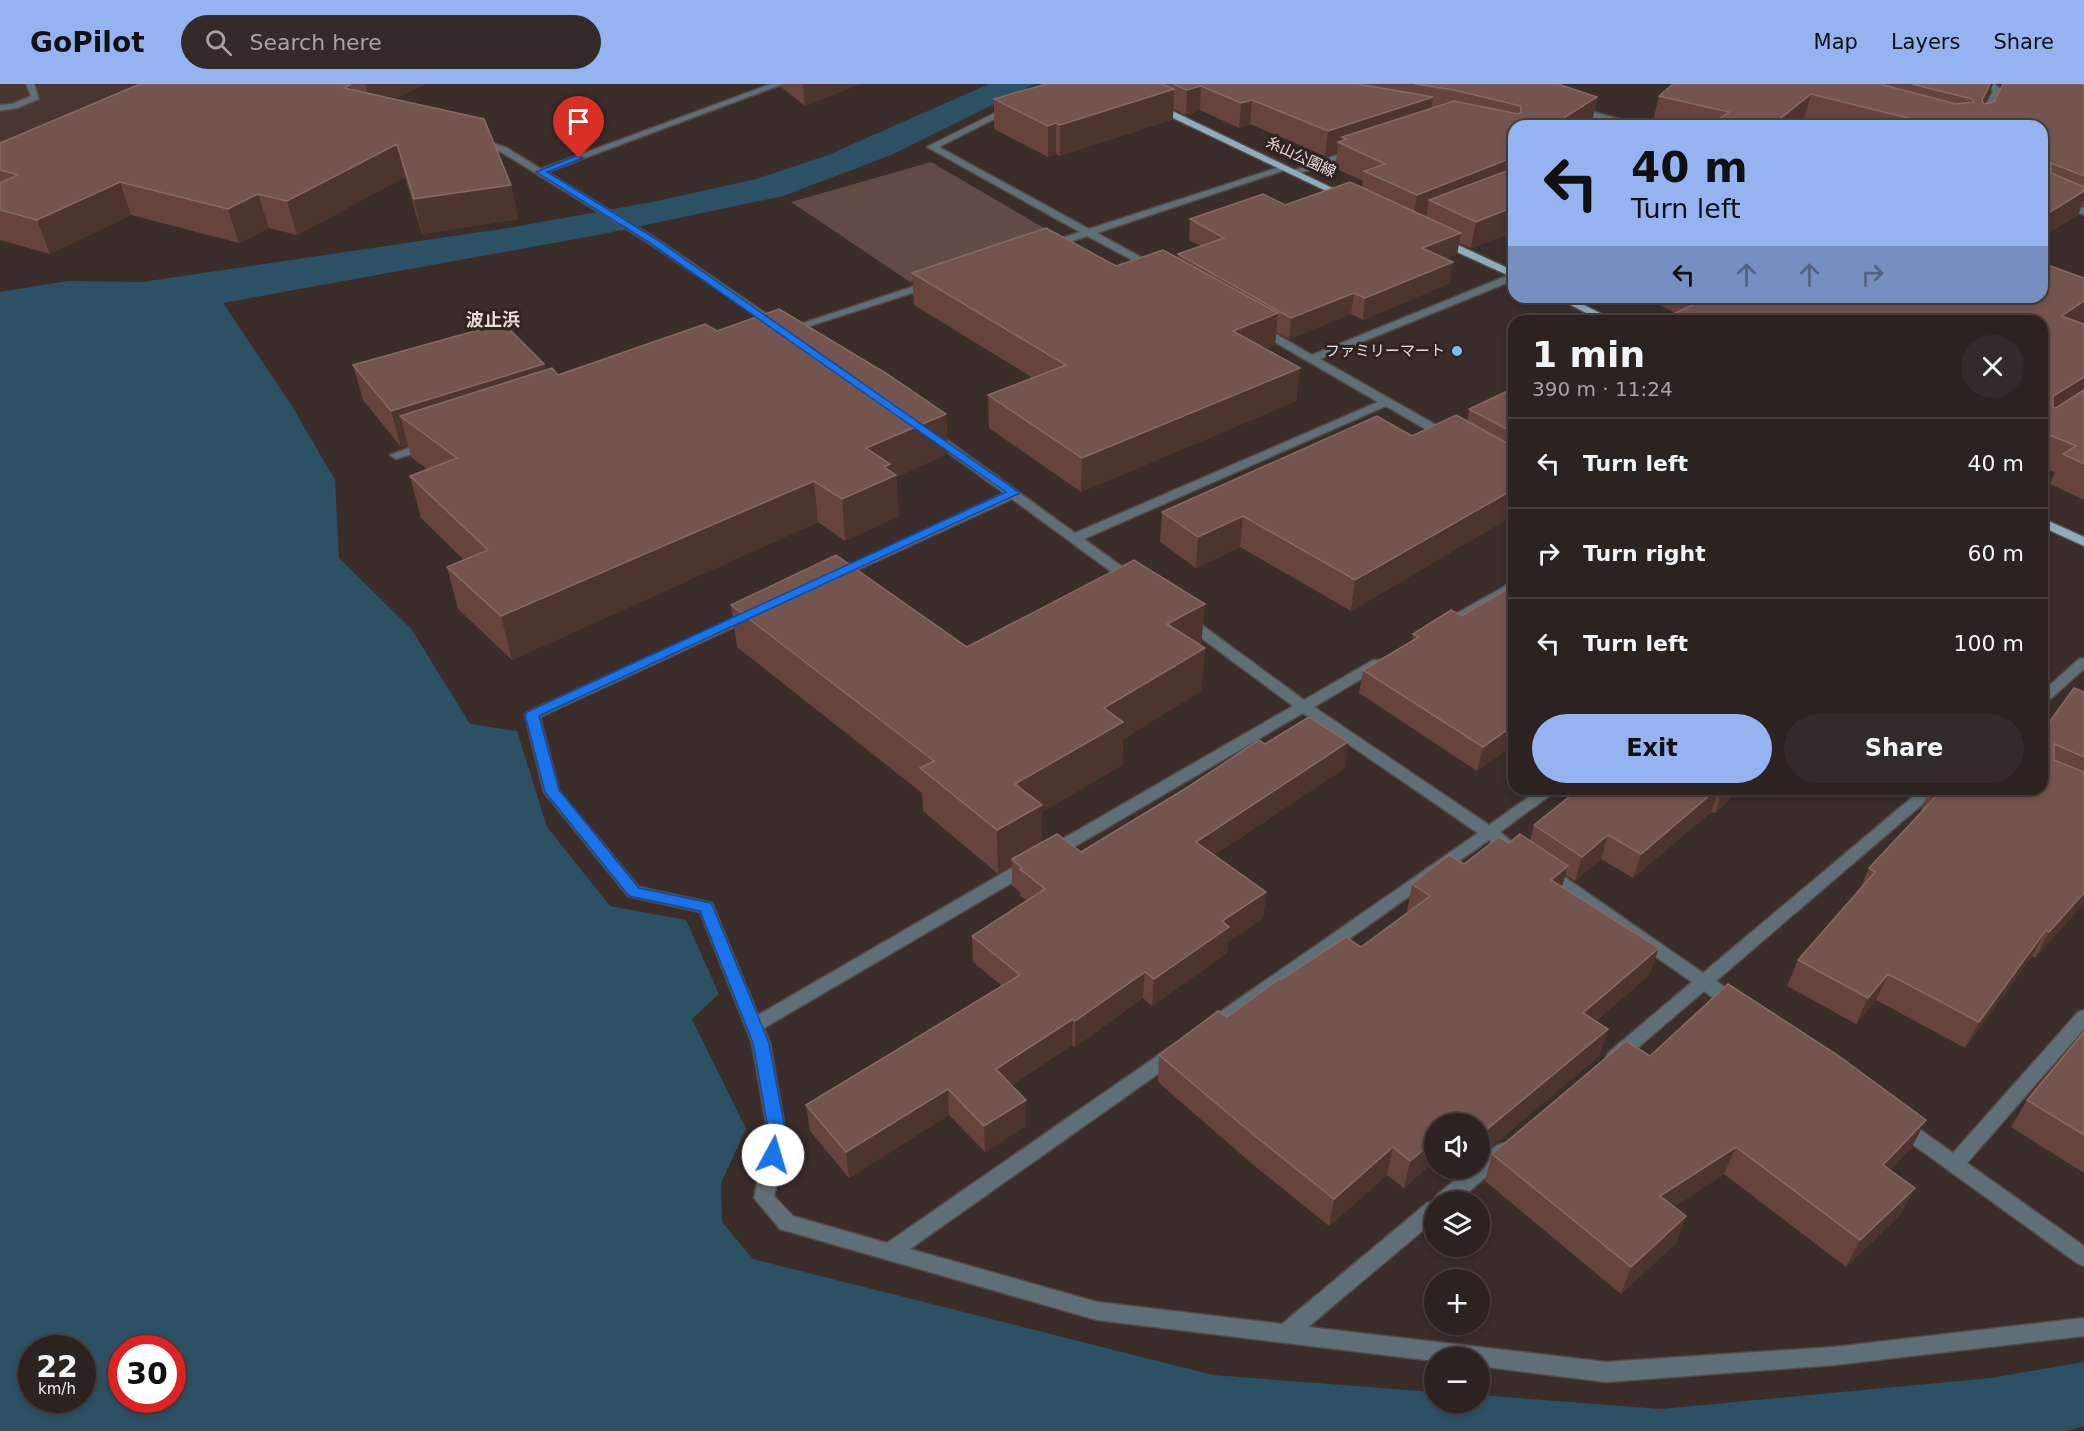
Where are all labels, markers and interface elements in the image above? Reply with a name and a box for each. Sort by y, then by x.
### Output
search box [181,15,601,69]
text: GoPilot [30,26,145,59]
icon: search [202,26,235,59]
text: Search here [250,30,382,55]
text: Map [1814,30,1858,54]
text: Layers [1891,30,1960,54]
text: Share [1993,30,2054,54]
pin [553,96,604,158]
icon: arrive [562,105,595,138]
street label: 糸山公園線 [1263,133,1339,181]
text: 40 m [1631,143,1748,192]
icon: left [1532,144,1610,222]
text: Turn left [1631,193,1741,224]
icon: left [1667,258,1700,291]
icon: ahead [1730,258,1763,291]
icon: ahead [1793,258,1826,291]
icon: right [1856,258,1889,291]
district label: 波止浜 [466,309,520,330]
text: 1 min [1532,334,1645,375]
button: close [1961,335,2024,398]
place label: ファミリーマート [1325,342,1445,360]
marker: ファミリーマート [1450,344,1464,358]
text: 390 m · 11:24 [1532,377,1673,401]
icon: left [1532,447,1565,480]
text: Turn left [1583,451,1688,476]
text: 40 m [1968,451,2024,476]
icon: right [1532,537,1565,570]
text: Turn right [1583,541,1706,566]
text: 60 m [1968,541,2024,566]
icon: left [1532,627,1565,660]
text: Turn left [1583,631,1688,656]
text: 100 m [1954,631,2024,656]
button: Exit [1532,714,1772,783]
button: Share [1784,714,2024,783]
map controls [1424,1113,1490,1413]
button: sound [1424,1113,1490,1179]
position arrow [741,1123,805,1187]
button: layers [1424,1191,1490,1257]
button: + [1424,1269,1490,1335]
speed limit sign: 30 [108,1335,186,1413]
button: − [1424,1347,1490,1413]
text: 22 [36,1349,78,1384]
text: km/h [38,1380,76,1398]

